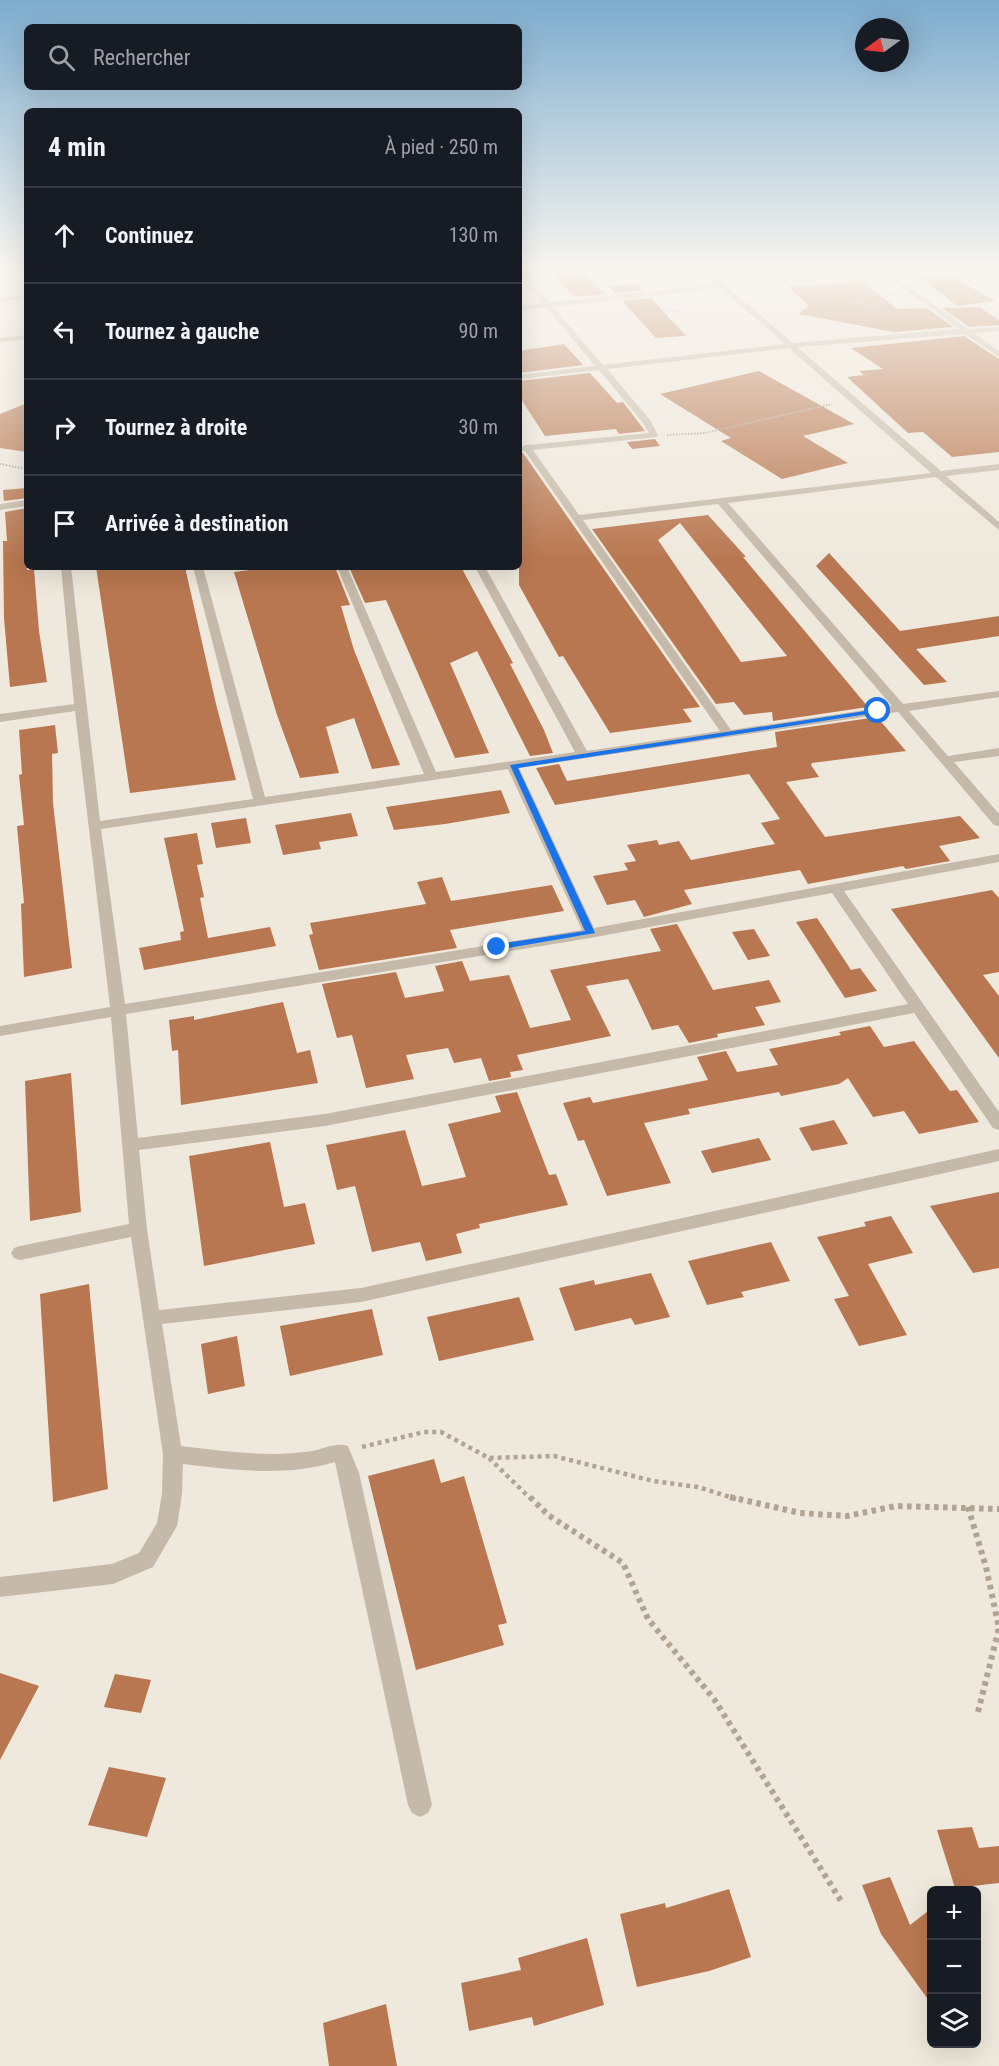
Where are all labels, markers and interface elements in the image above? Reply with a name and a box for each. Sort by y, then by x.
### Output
north arrow [855,18,909,72]
search box [24,24,522,90]
icon: search [45,41,78,74]
text: Rechercher [93,45,190,70]
text: 4 min [48,132,106,162]
text: À pied · 250 m [385,135,498,159]
icon: ahead [48,219,81,252]
text: Continuez [105,223,194,248]
text: 130 m [449,223,498,247]
icon: left [48,315,81,348]
text: Tournez à gauche [105,319,259,344]
text: 90 m [459,319,498,343]
icon: right [48,411,81,444]
text: Tournez à droite [105,415,247,440]
text: 30 m [459,415,498,439]
icon: arrive [48,507,81,540]
text: Arrivée à destination [105,511,289,536]
route start [864,697,890,723]
route end [483,933,509,959]
map controls [927,1886,981,2048]
button: + [927,1886,981,1940]
button: − [927,1940,981,1994]
button: layers [927,1994,981,2048]

